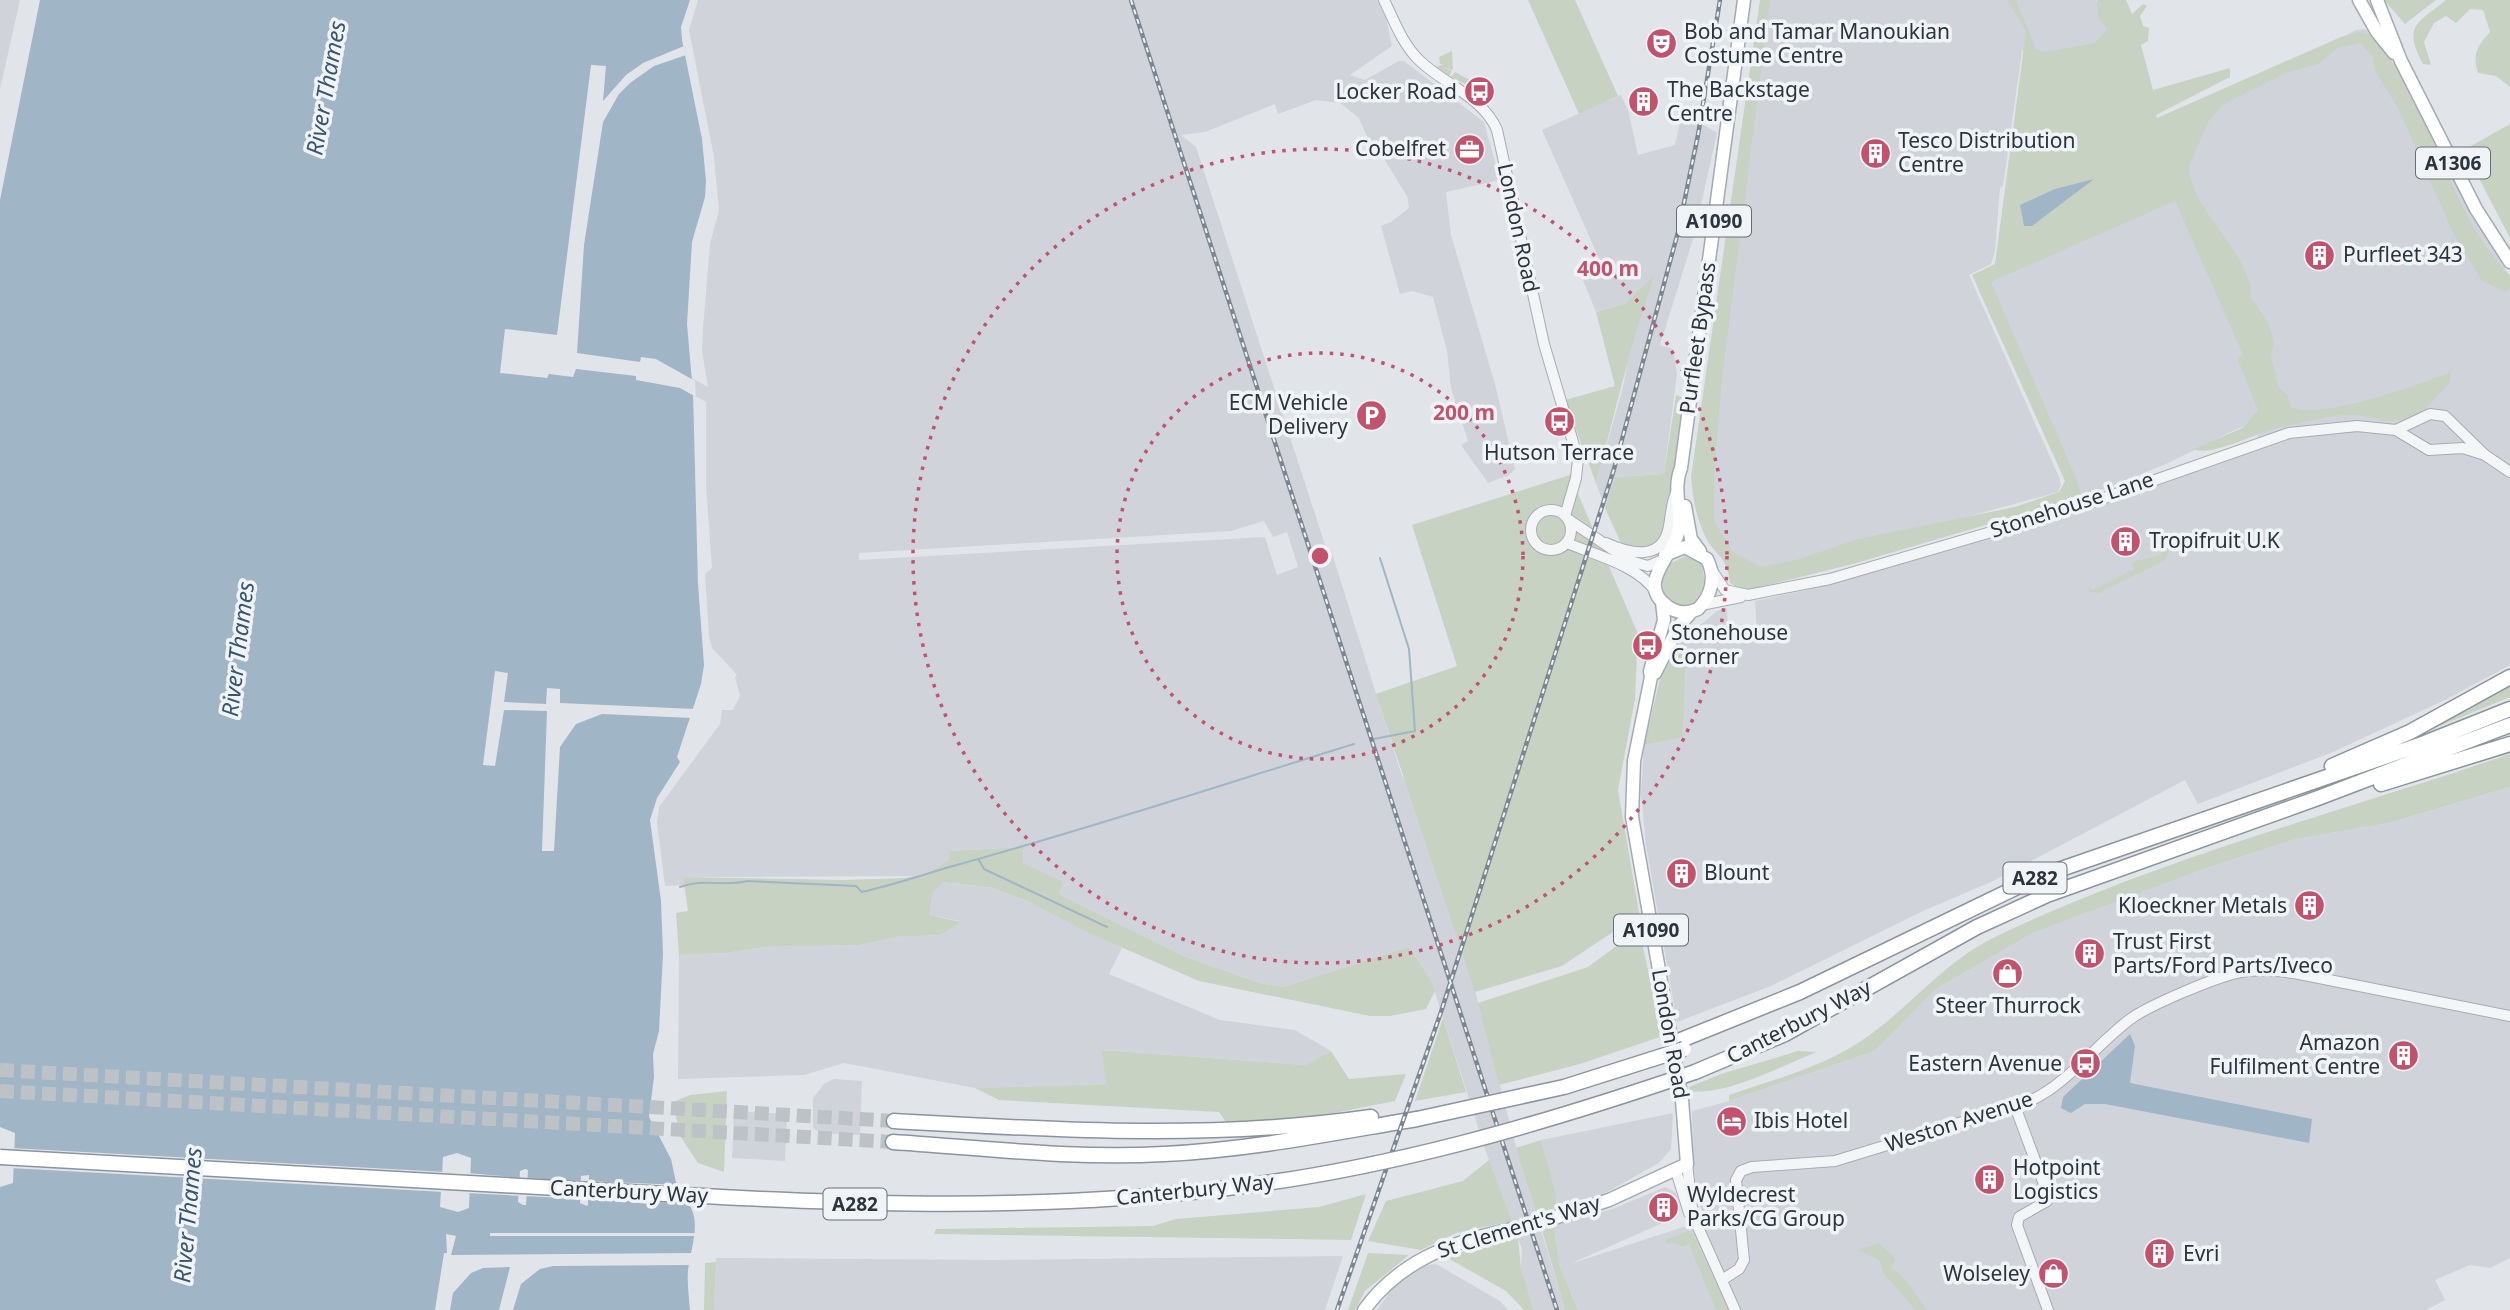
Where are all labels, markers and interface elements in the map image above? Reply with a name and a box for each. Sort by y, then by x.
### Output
place label: Bob and Tamar Manoukian Costume Centre [1684,17,1950,69]
water label: River Thames [297,18,353,158]
theatre icon: Bob and Tamar Manoukian Costume Centre [1644,27,1678,61]
bus stop icon: Locker Road [1463,75,1497,109]
place label: The Backstage Centre [1667,75,1810,127]
place label: Locker Road [1336,77,1457,105]
building icon: The Backstage Centre [1627,85,1661,119]
place label: Tesco Distribution Centre [1898,126,2075,178]
office icon: Cobelfret [1452,132,1486,166]
place label: Cobelfret [1355,134,1446,162]
building icon: Tesco Distribution Centre [1858,136,1892,170]
road number: A1306 [2416,148,2490,178]
street label: London Road [1492,161,1546,295]
road number: A1090 [1677,206,1751,236]
building icon: Purfleet 343 [2303,238,2337,272]
place label: Purfleet 343 [2343,240,2463,268]
text: 400 m [1577,254,1639,282]
street label: Purfleet Bypass [1673,260,1722,416]
place label: ECM Vehicle Delivery [1229,388,1348,440]
parking icon: ECM Vehicle Delivery [1354,398,1388,432]
text: 200 m [1433,398,1495,426]
bus stop icon: Hutson Terrace [1542,404,1576,438]
place label: Hutson Terrace [1484,438,1634,466]
street label: Stonehouse Lane [1986,464,2157,544]
building icon: Tropifruit U.K [2109,524,2143,558]
place label: Tropifruit U.K [2149,526,2280,554]
centre of rings [1308,544,1332,568]
water label: River Thames [213,579,261,718]
place label: Stonehouse Corner [1671,618,1788,670]
bus stop icon: Stonehouse Corner [1631,628,1665,662]
building icon: Blount [1664,856,1698,890]
place label: Blount [1704,858,1770,886]
road number: A282 [2004,862,2066,894]
building icon: Kloeckner Metals [2293,889,2327,923]
place label: Kloeckner Metals [2118,891,2287,919]
road number: A1090 [1614,914,1688,946]
place label: Trust First Parts/Ford Parts/Iveco [2113,927,2333,979]
building icon: Trust First Parts/Ford Parts/Iveco [2073,937,2107,971]
shop icon: Steer Thurrock [1991,957,2025,991]
street label: London Road [1646,967,1696,1101]
street label: Canterbury Way [1722,973,1876,1070]
place label: Steer Thurrock [1935,991,2082,1019]
place label: Amazon Fulfilment Centre [2209,1028,2380,1080]
building icon: Amazon Fulfilment Centre [2386,1038,2420,1072]
bus stop icon: Eastern Avenue [2068,1047,2102,1081]
place label: Eastern Avenue [1908,1049,2062,1077]
street label: Weston Avenue [1881,1084,2036,1158]
hotel icon: Ibis Hotel [1714,1104,1748,1138]
place label: Ibis Hotel [1754,1106,1848,1134]
water label: River Thames [165,1146,209,1284]
place label: Hotpoint Logistics [2013,1153,2101,1205]
building icon: Hotpoint Logistics [1973,1163,2007,1197]
street label: Canterbury Way [1115,1167,1275,1211]
street label: Canterbury Way [549,1173,709,1209]
place label: Wyldecrest Parks/CG Group [1687,1180,1845,1232]
road number: A282 [824,1188,886,1220]
street label: St Clement's Way [1434,1188,1604,1264]
building icon: Wyldecrest Parks/CG Group [1647,1190,1681,1224]
building icon: Evri [2143,1237,2177,1271]
place label: Evri [2183,1239,2219,1267]
shop icon: Wolseley [2036,1257,2070,1291]
place label: Wolseley [1943,1259,2030,1287]

